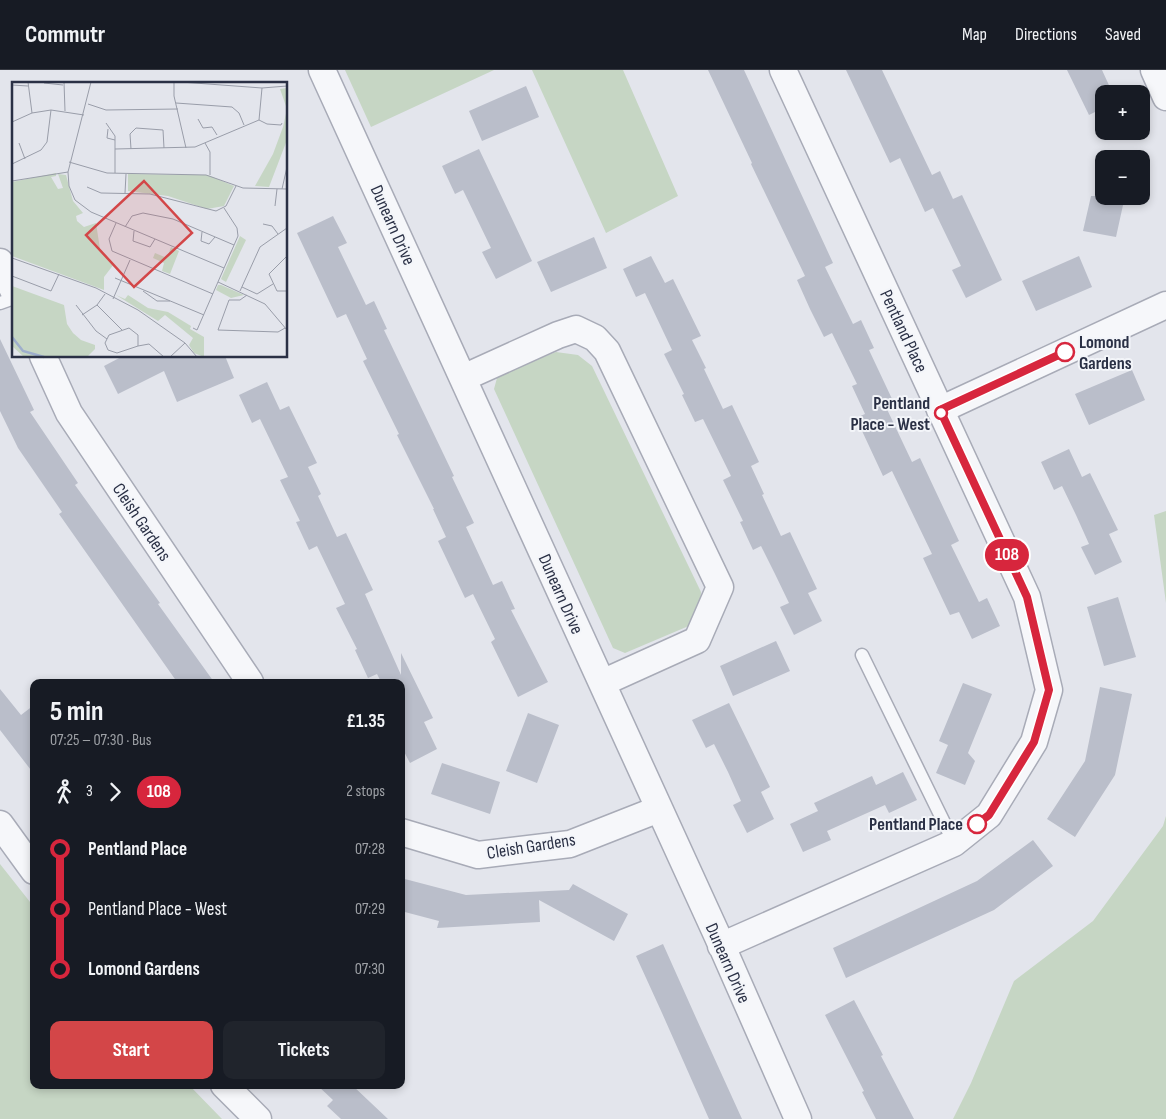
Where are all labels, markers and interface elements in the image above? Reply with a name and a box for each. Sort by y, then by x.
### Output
text: Commutr [25,20,105,49]
text: Map [962,24,987,45]
text: Directions [1015,24,1077,45]
text: Saved [1105,24,1141,45]
inset map [12,82,288,358]
map controls [1095,85,1150,205]
button: + [1095,85,1150,140]
button: − [1095,150,1150,205]
street label: Dunearn Drive [366,182,420,268]
street label: Pentland Place [875,287,932,376]
place label: Lomond Gardens [1079,332,1132,374]
marker: Lomond Gardens [1055,342,1075,362]
place label: Pentland Place - West [850,393,930,435]
marker: Pentland Place - West [934,406,948,420]
street label: Cleish Gardens [108,479,175,565]
line badge: 108 [978,539,1036,571]
text: 108 [995,544,1019,565]
street label: Dunearn Drive [534,551,588,637]
text: 5 min [50,695,103,728]
text: £1.35 [346,710,385,733]
text: 07:25 – 07:30 · Bus [50,731,152,750]
icon: walk [50,778,78,806]
icon: forward [101,778,129,806]
text: 108 [147,781,171,802]
text: 3 [86,782,93,801]
text: 2 stops [346,782,385,801]
place label: Pentland Place [869,814,963,835]
marker: Pentland Place [967,814,987,834]
street label: Cleish Gardens [485,829,577,864]
text: Pentland Place [88,838,187,861]
text: 07:28 [355,840,385,859]
text: Pentland Place - West [88,898,227,921]
text: 07:29 [355,900,385,919]
street label: Dunearn Drive [701,920,755,1006]
text: Lomond Gardens [88,958,200,981]
text: 07:30 [355,960,385,979]
button: Start [50,1021,213,1079]
button: Tickets [223,1021,385,1079]

